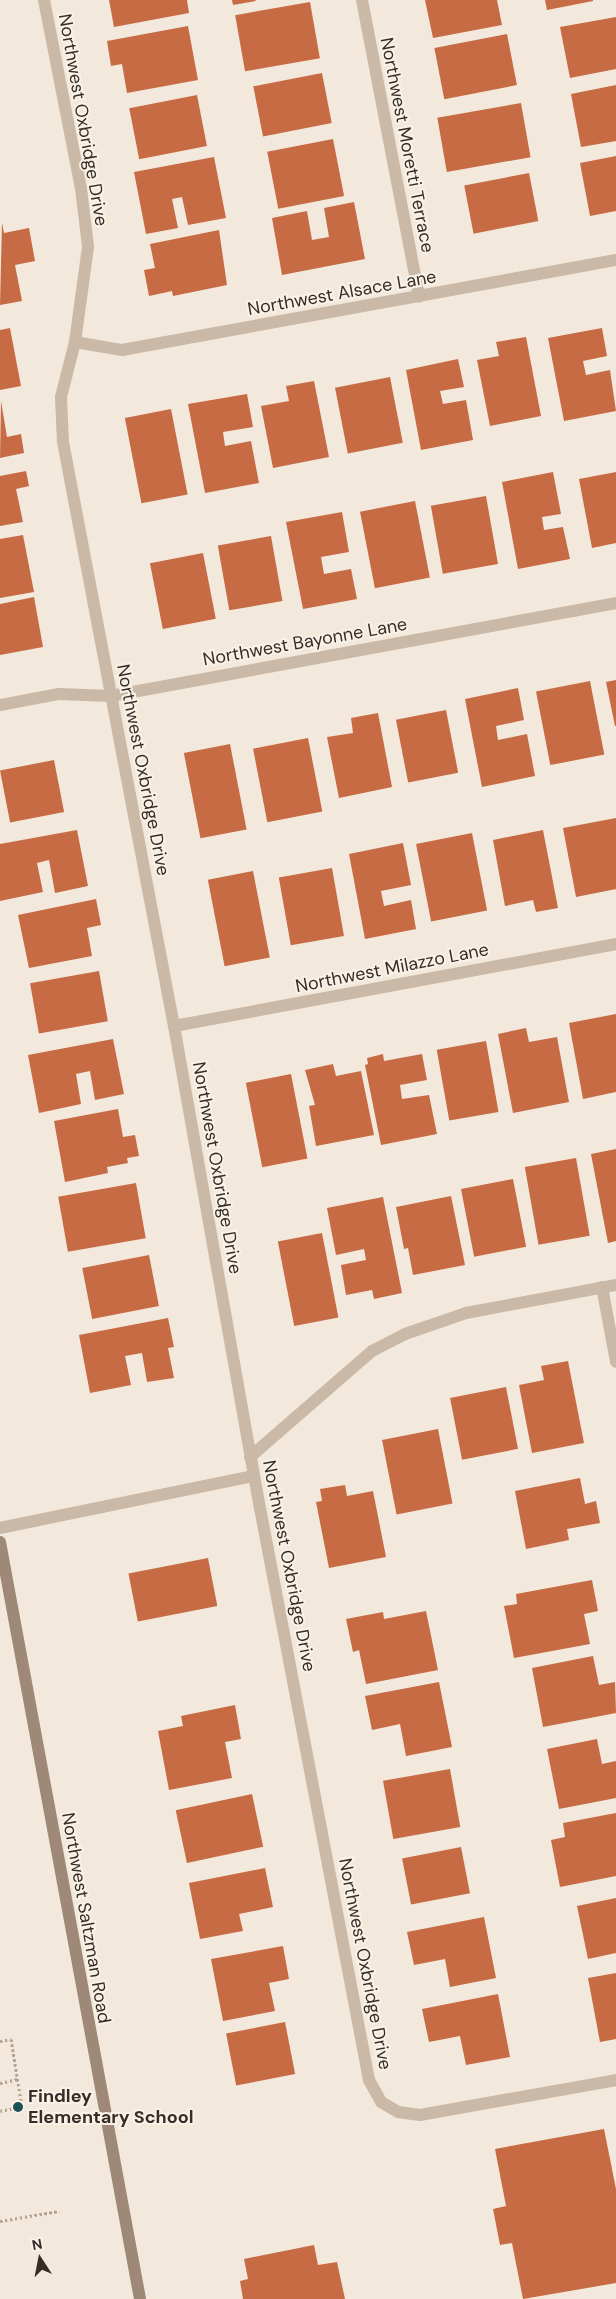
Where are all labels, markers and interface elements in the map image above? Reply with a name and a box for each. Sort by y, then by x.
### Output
street label: Northwest Oxbridge Drive [54,12,112,228]
street label: Northwest Moretti Terrace [376,36,438,254]
street label: Northwest Alsace Lane [246,266,438,320]
street label: Northwest Bayonne Lane [201,613,409,671]
street label: Northwest Oxbridge Drive [112,662,174,878]
street label: Northwest Milazzo Lane [294,939,490,997]
street label: Northwest Oxbridge Drive [188,1060,246,1276]
street label: Northwest Oxbridge Drive [258,1458,320,1674]
street label: Northwest Saltzman Road [57,1811,115,2025]
street label: Northwest Oxbridge Drive [334,1856,396,2072]
place label: Findley Elementary School [28,2086,194,2128]
marker: Findley Elementary School [12,2101,24,2113]
north arrow [15,2234,65,2284]
text: N [30,2234,44,2254]

